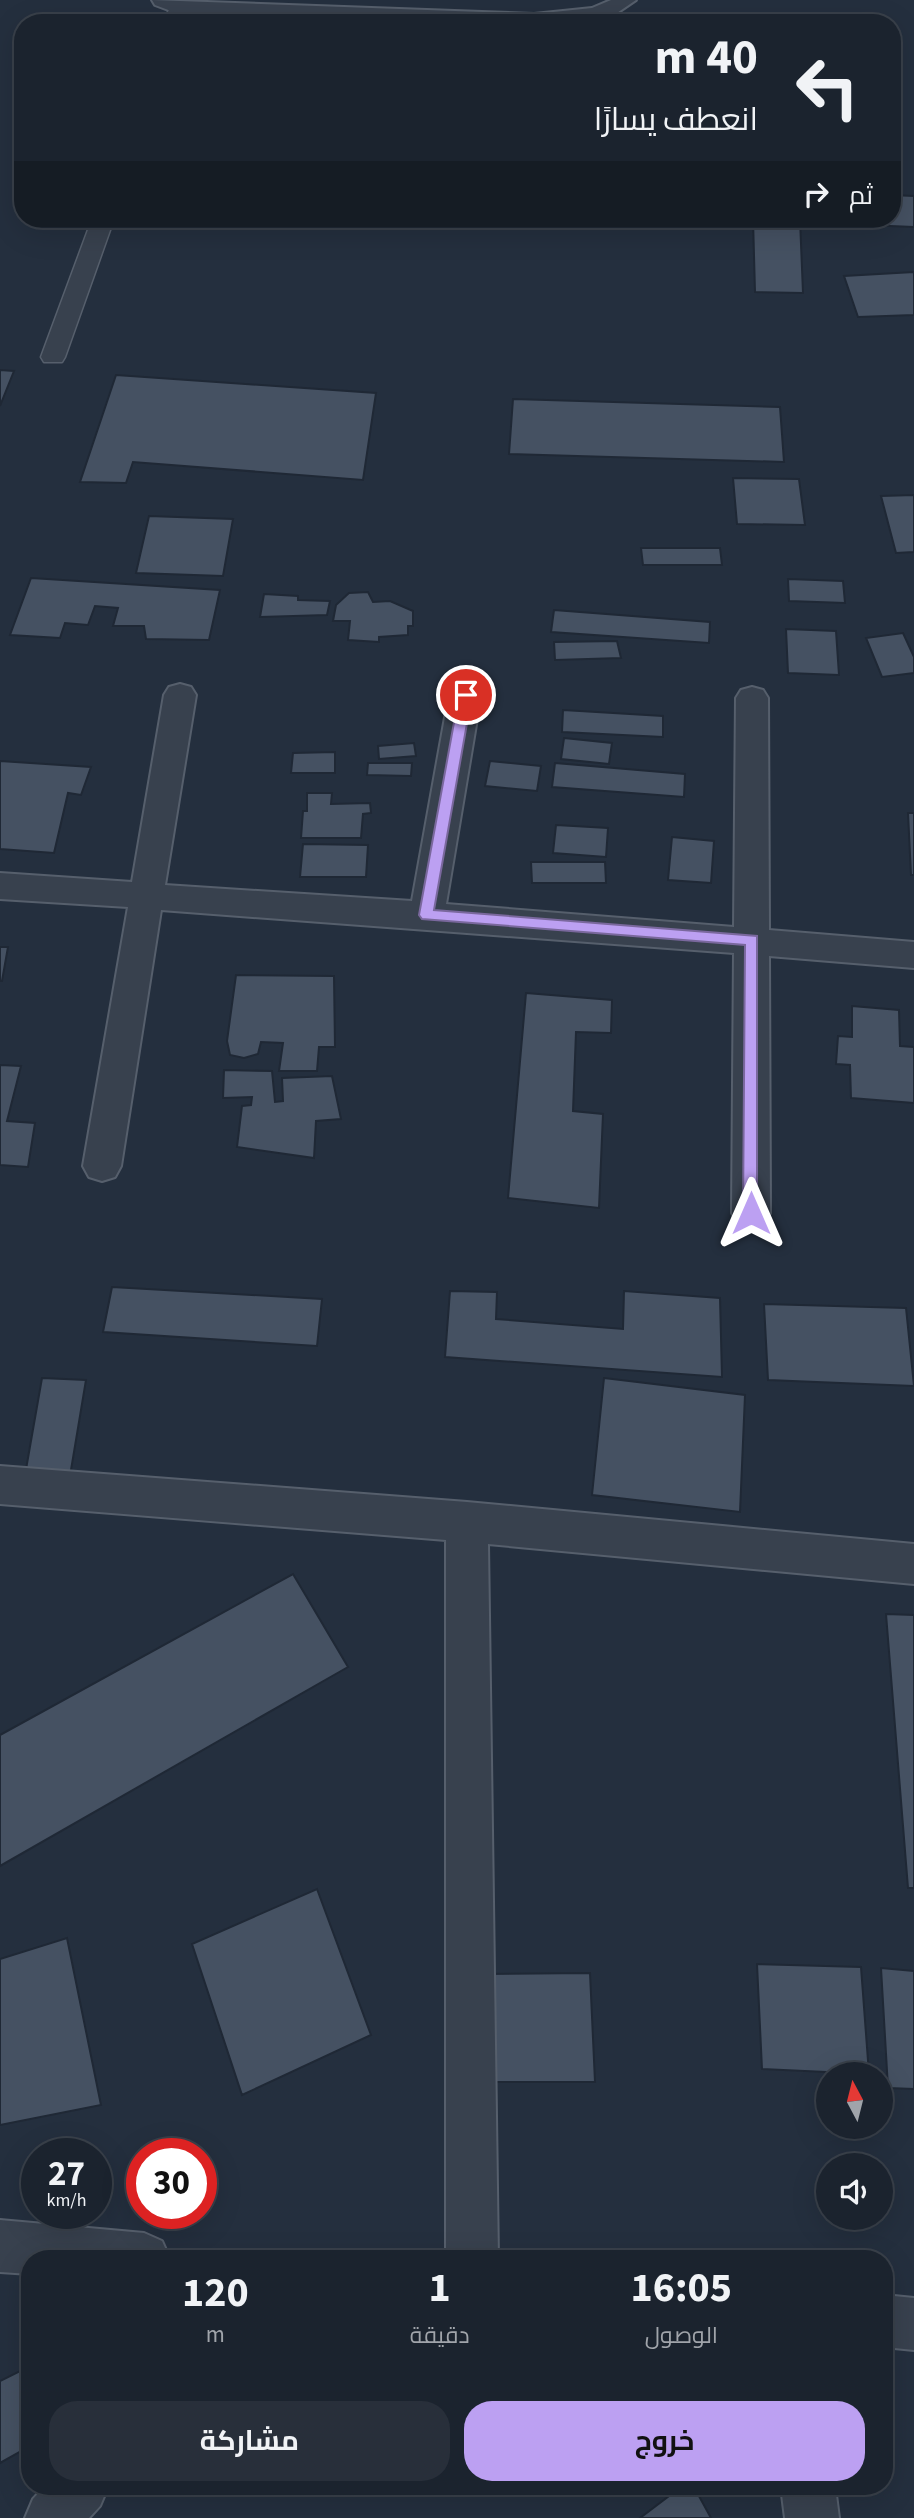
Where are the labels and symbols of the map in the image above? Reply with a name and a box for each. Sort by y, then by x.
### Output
pin [436,665,496,725]
position arrow [714,1176,788,1250]
north arrow [816,2062,892,2138]
speed limit sign: 30 [126,2138,217,2229]

